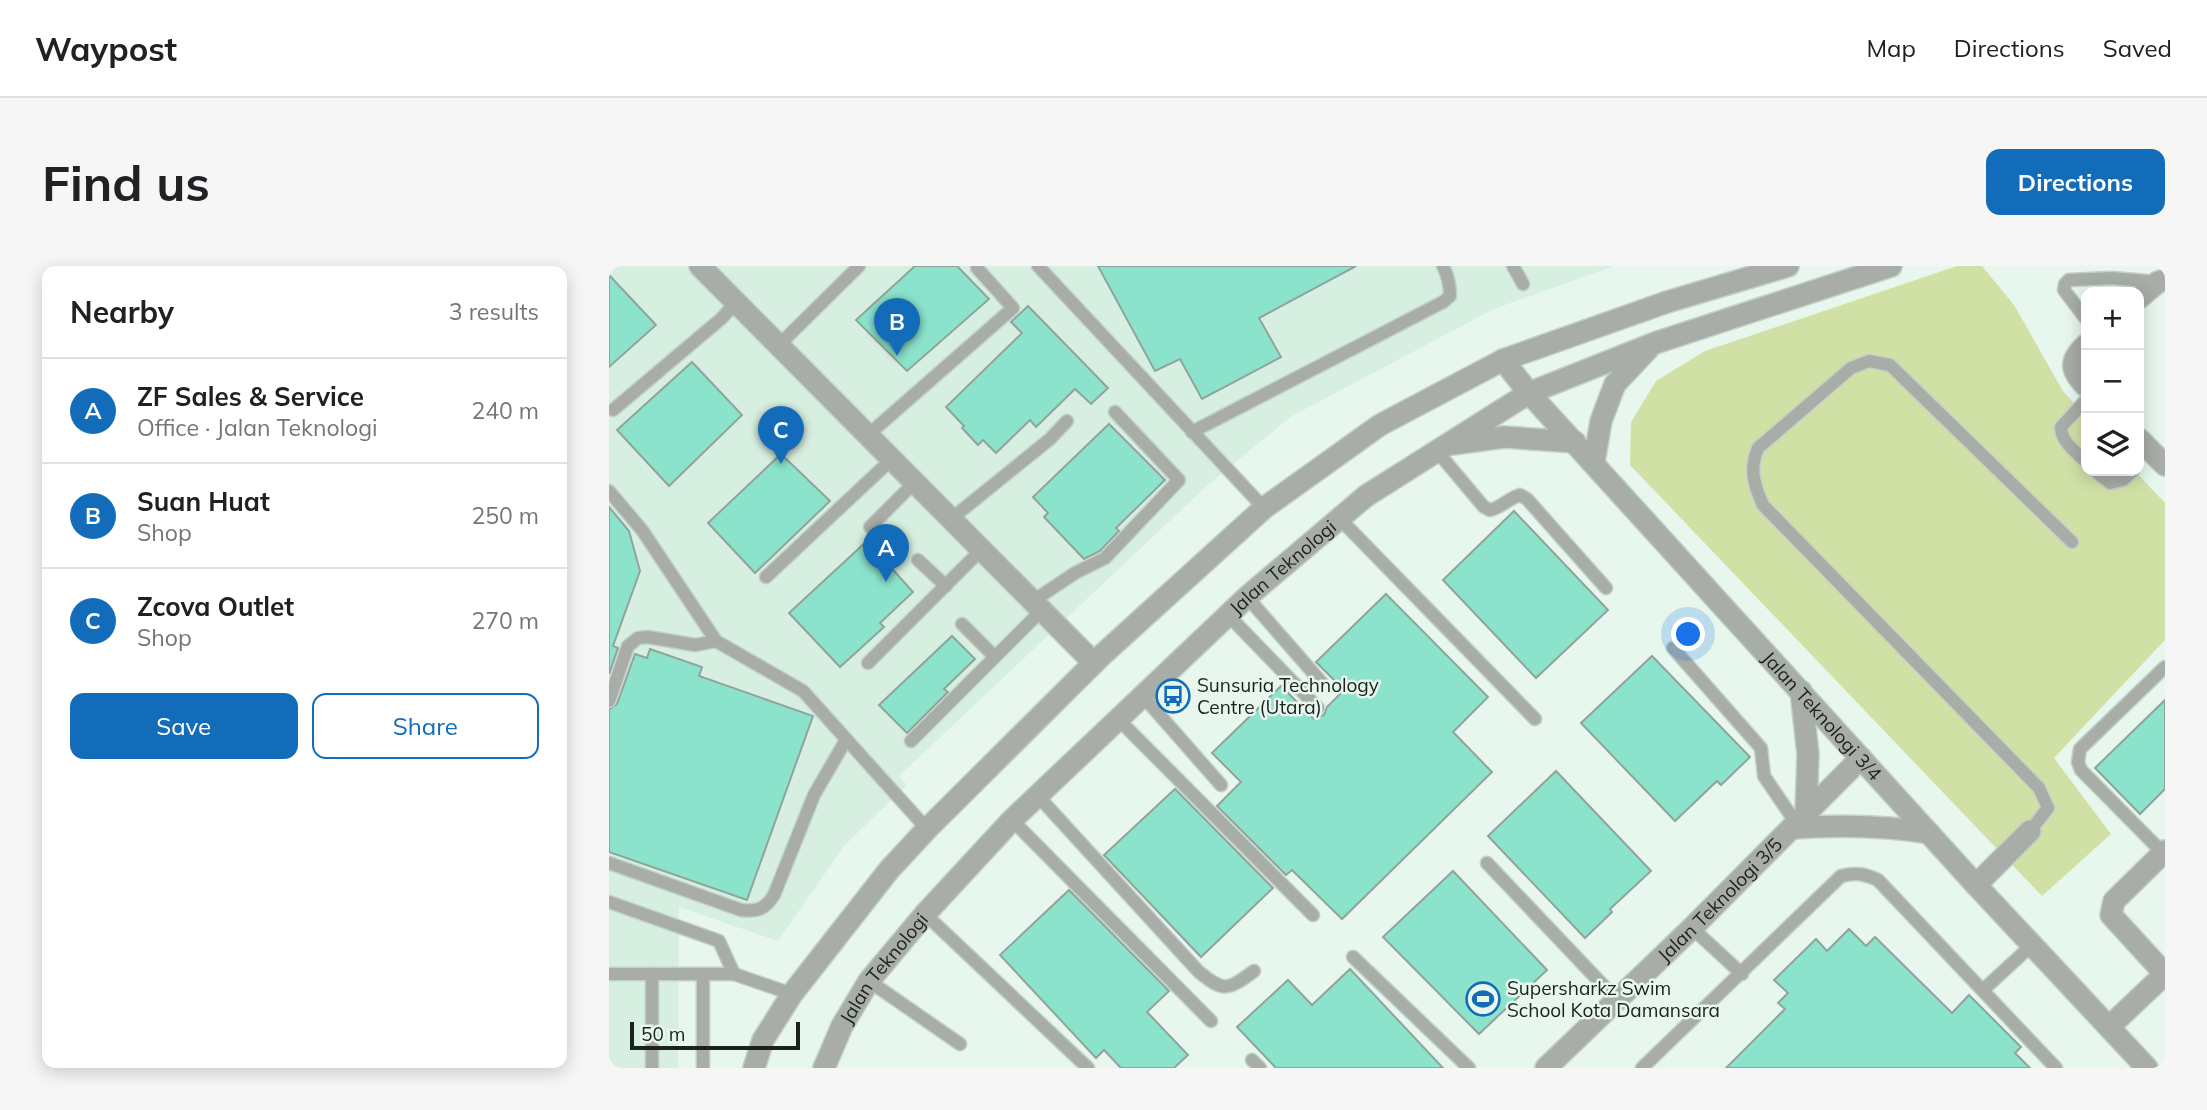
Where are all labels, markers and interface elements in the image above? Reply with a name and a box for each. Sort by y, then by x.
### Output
text: Waypost [35,28,177,69]
text: Map [1866,33,1916,63]
text: Directions [1954,33,2065,63]
text: Saved [2103,33,2172,63]
button: Directions [1986,149,2165,215]
text: Find us [42,152,210,213]
map controls [2081,287,2144,476]
button: + [2081,287,2144,350]
text: Nearby [70,293,174,331]
text: 3 results [449,297,539,326]
pin: B [874,298,920,356]
button: − [2081,350,2144,413]
text: ZF Sales & Service [137,380,364,413]
text: A [84,396,102,425]
text: 240 m [471,396,539,425]
pin: C [758,406,804,464]
text: Office · Jalan Teknologi [137,413,378,442]
button: layers [2081,413,2144,476]
text: Suan Huat [137,485,270,518]
text: B [85,501,101,530]
text: 250 m [471,501,539,530]
street label: Jalan Teknologi [1224,515,1341,620]
text: Shop [137,518,192,547]
pin: A [863,524,909,582]
text: Zcova Outlet [137,590,294,623]
text: C [85,606,101,635]
text: 270 m [471,606,539,635]
your location [1671,617,1705,651]
text: Shop [137,623,192,652]
street label: Jalan Teknologi 3/4 [1757,646,1887,785]
place label: Sunsuria Technology Centre (Utara) [1197,673,1379,719]
bus stop icon: Sunsuria Technology Centre (Utara) [1154,677,1192,715]
button: Save [70,693,298,759]
button: Share [312,693,539,759]
street label: Jalan Teknologi 3/5 [1652,832,1787,967]
street label: Jalan Teknologi [834,908,933,1028]
place label: Supersharkz Swim School Kota Damansara [1507,976,1720,1022]
sports icon: Supersharkz Swim School Kota Damansara [1464,980,1502,1018]
scale bar [630,1019,800,1051]
text: 50 m [641,1022,685,1046]

